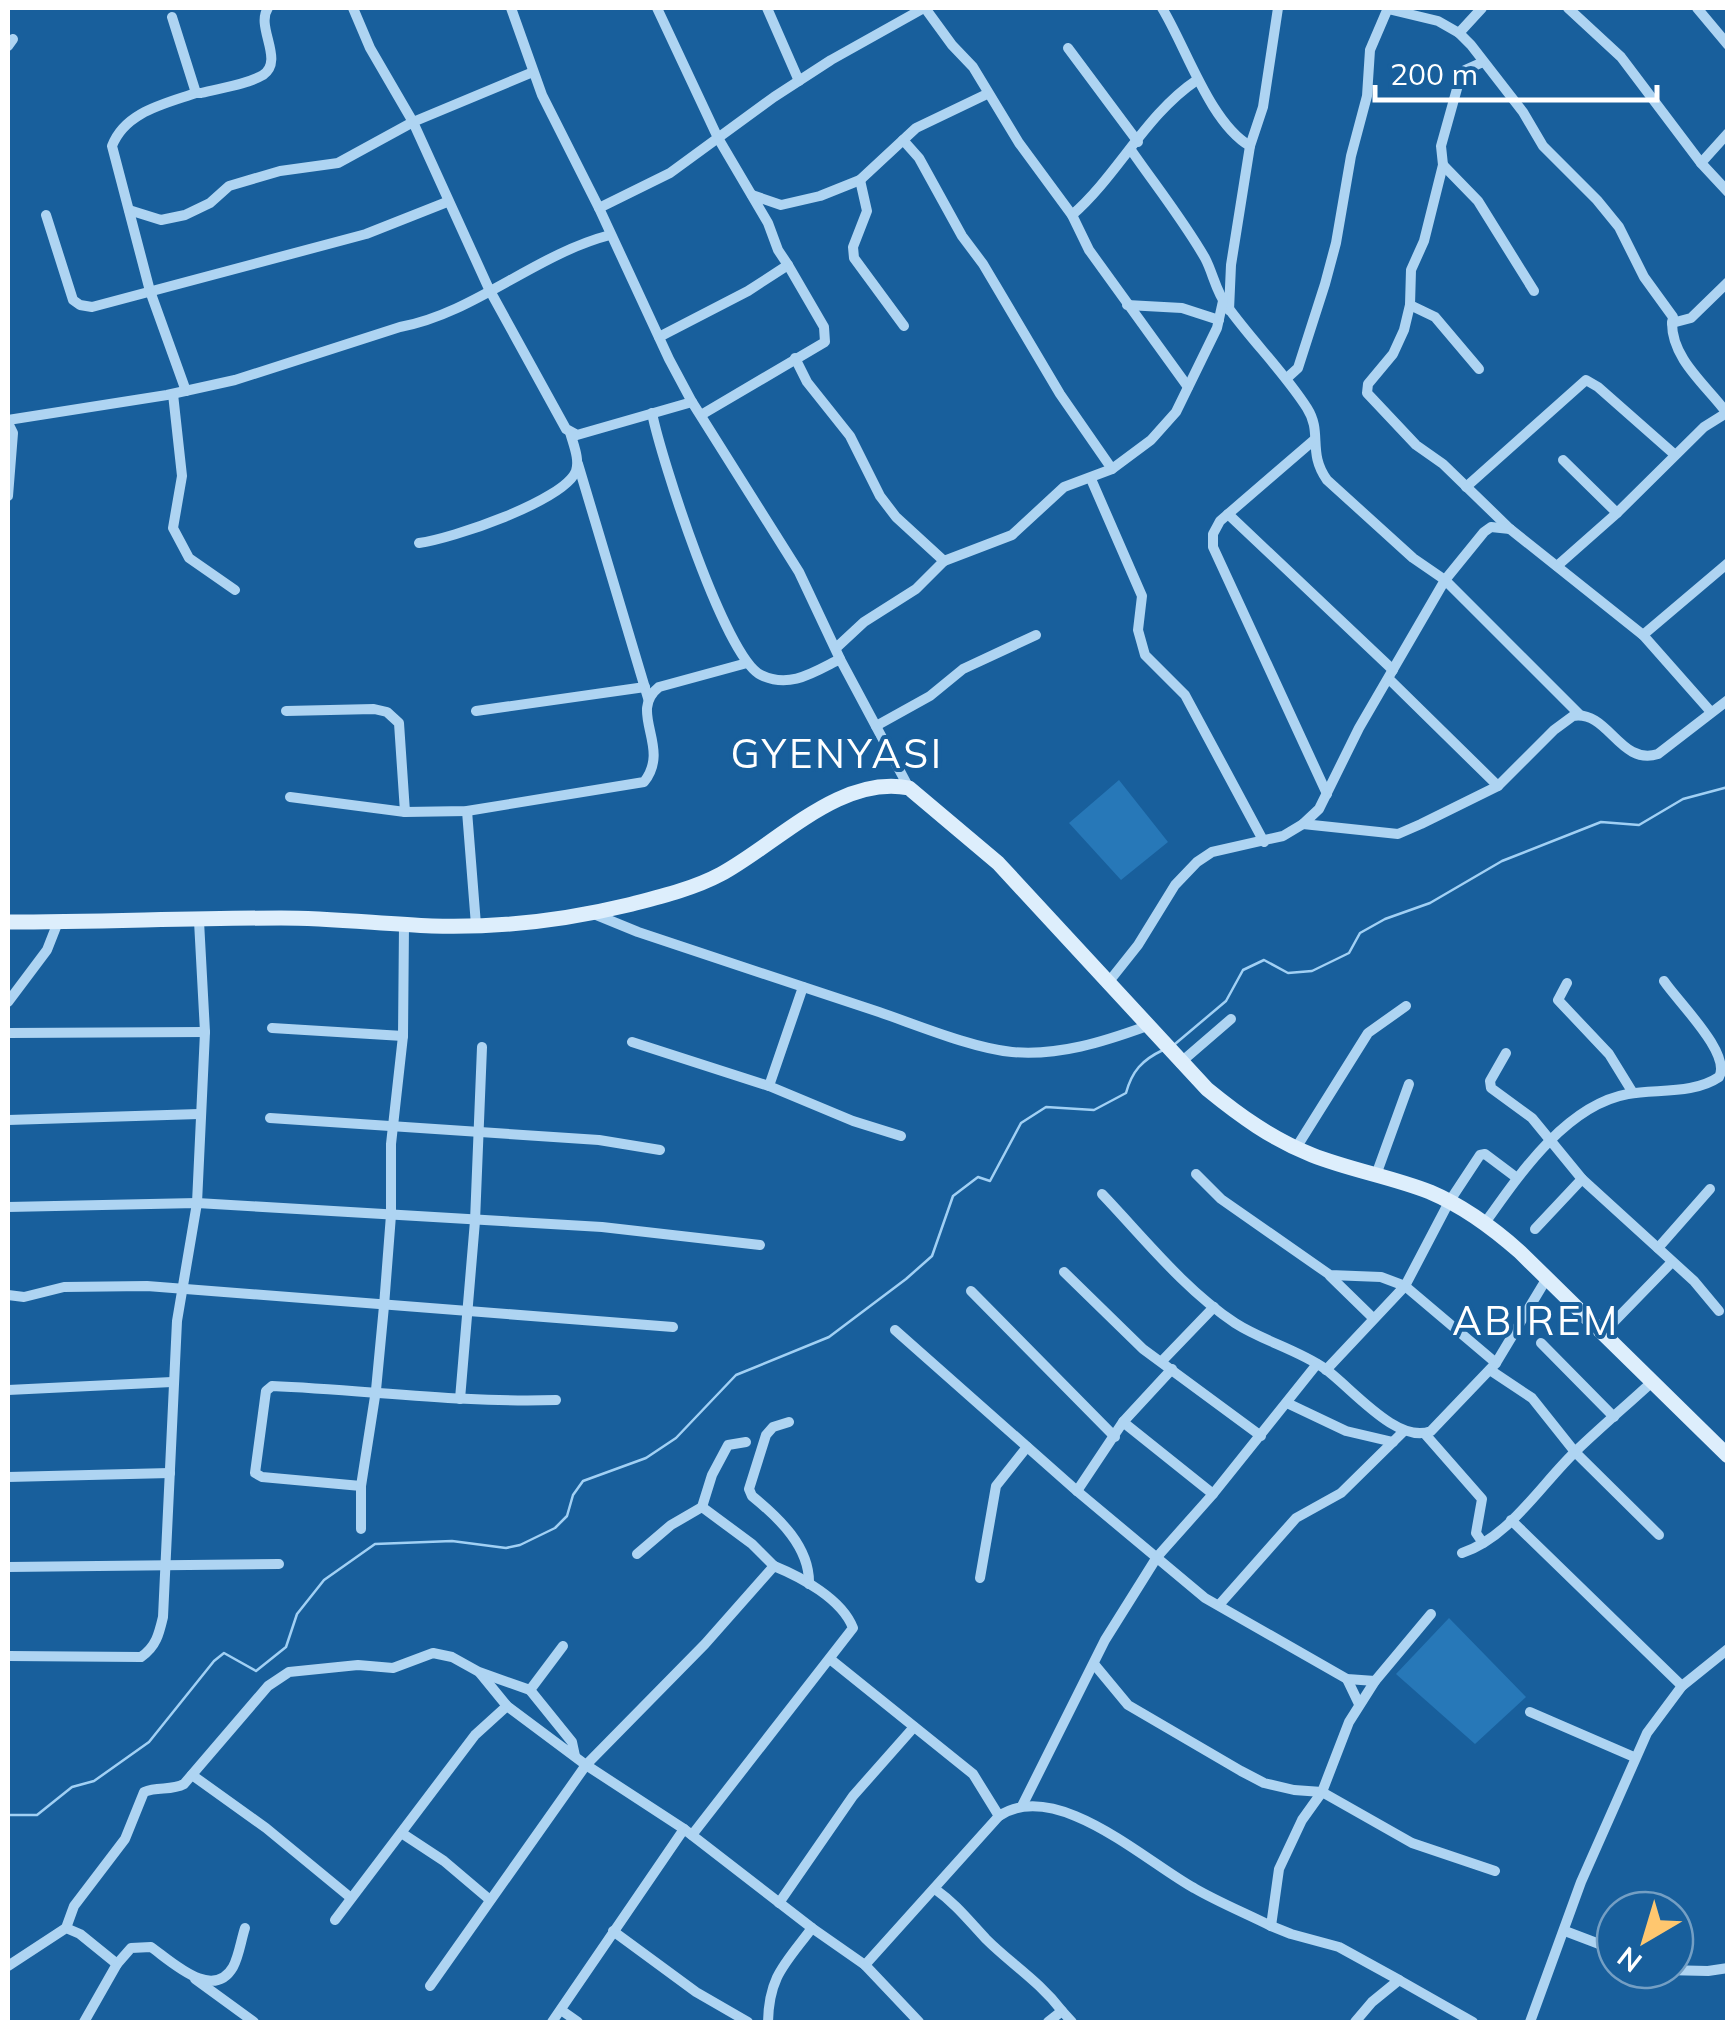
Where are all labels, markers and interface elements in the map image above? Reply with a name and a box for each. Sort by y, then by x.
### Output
scale bar [1375,40,1658,102]
text: 200 m [1390,55,1478,93]
district label: GYENYASI [731,728,944,778]
district label: ABIREM [1452,1295,1620,1345]
north arrow [1595,1890,1695,1990]
text: N [1610,1940,1648,1980]

